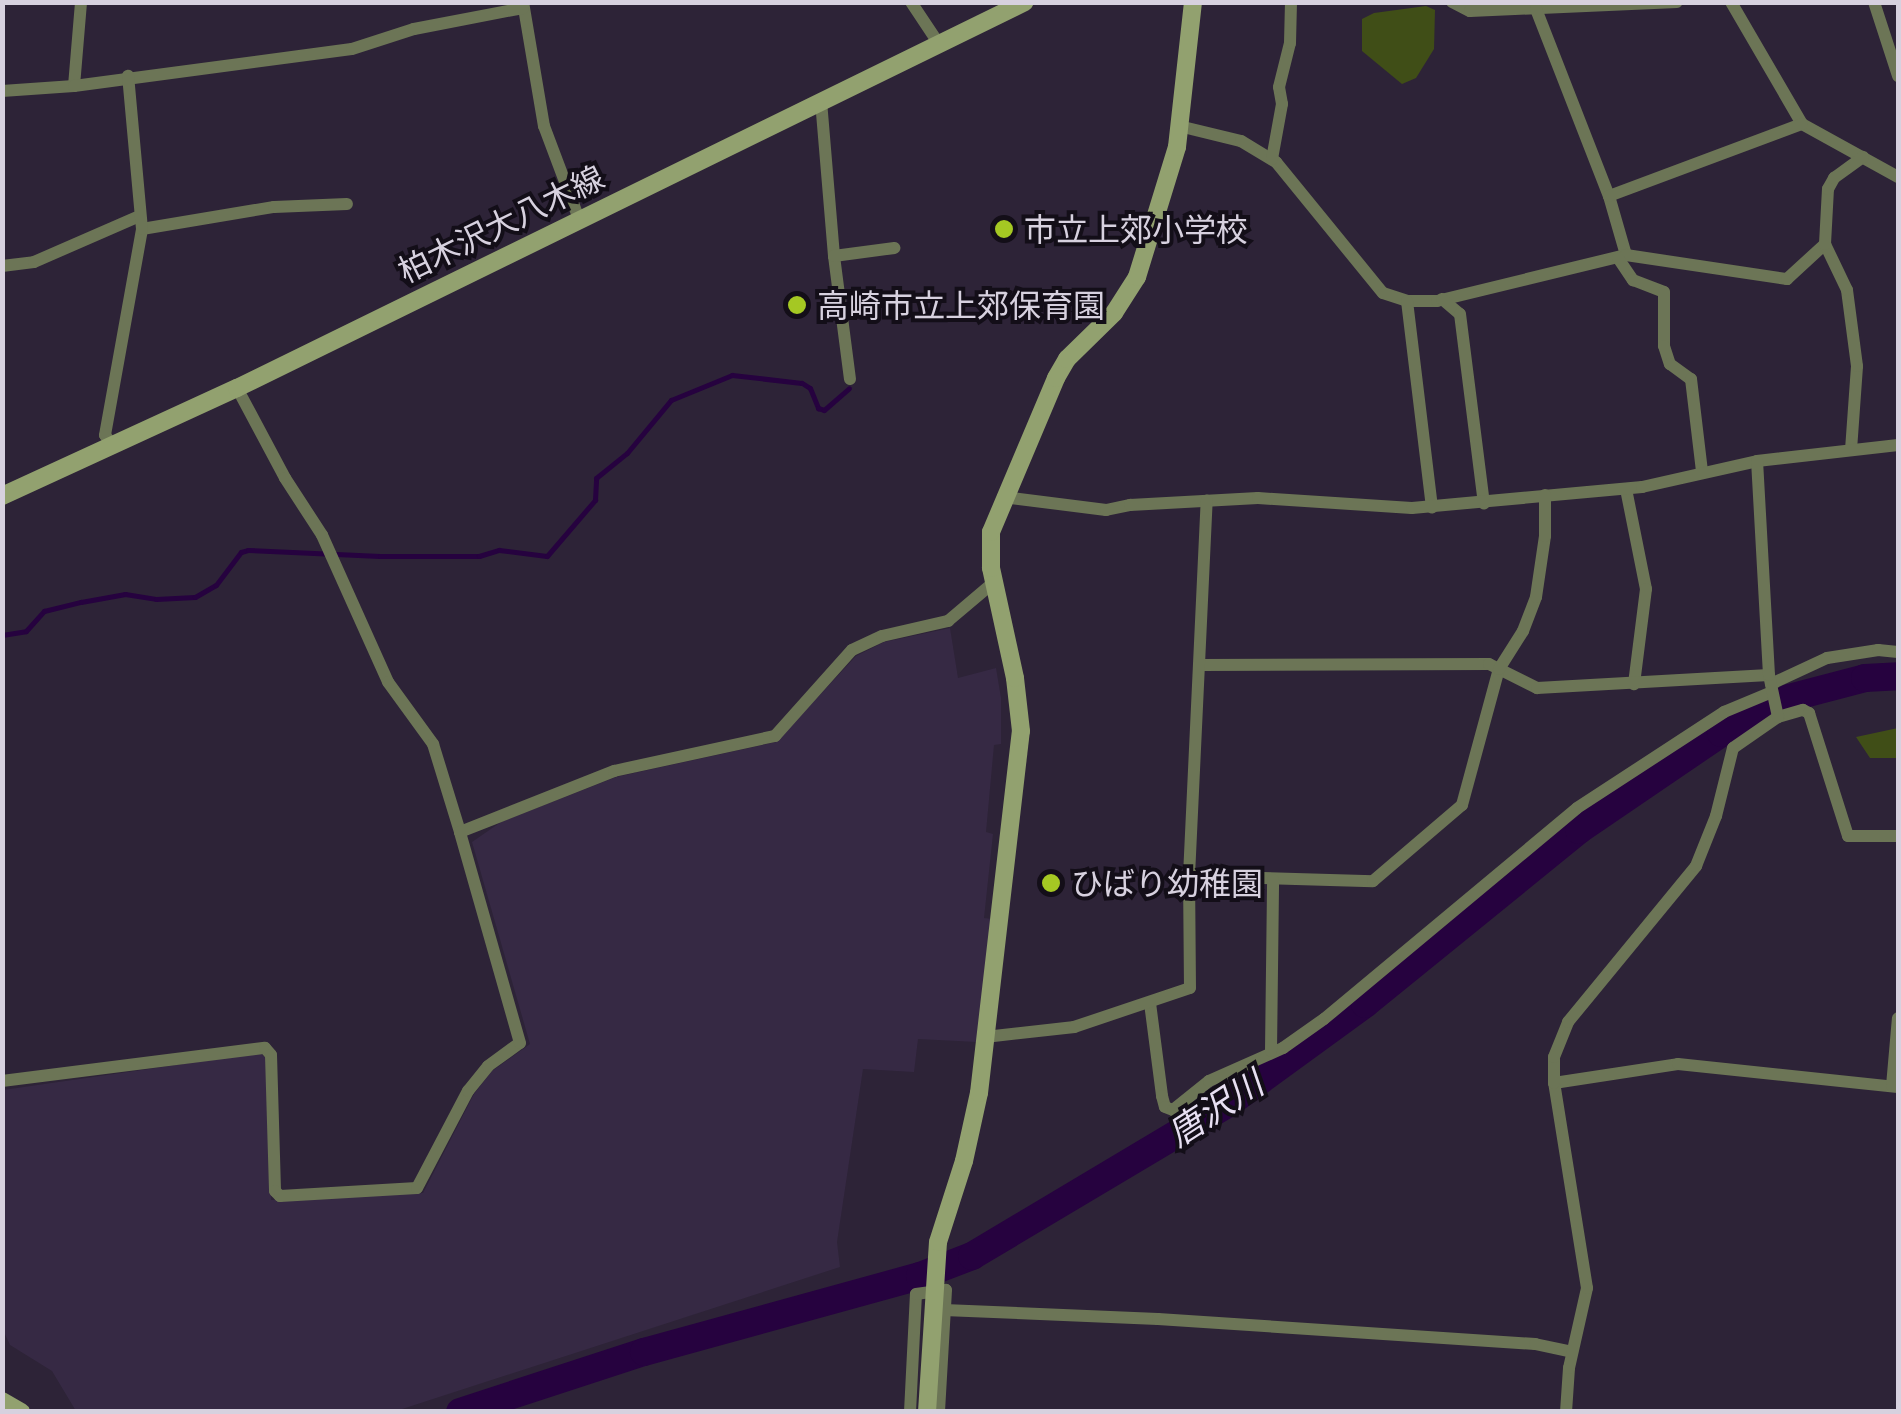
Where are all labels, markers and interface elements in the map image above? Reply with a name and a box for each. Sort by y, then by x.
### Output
street label: 柏木沢大八木線 [392,158,610,290]
place label: 市立上郊小学校 [1024,210,1248,248]
marker: 市立上郊小学校 [993,218,1015,240]
place label: 高崎市立上郊保育園 [817,286,1105,324]
marker: 高崎市立上郊保育園 [786,294,808,316]
place label: ひばり幼稚園 [1071,864,1263,902]
marker: ひばり幼稚園 [1040,872,1062,894]
water label: 唐沢川 [1160,1062,1270,1154]

